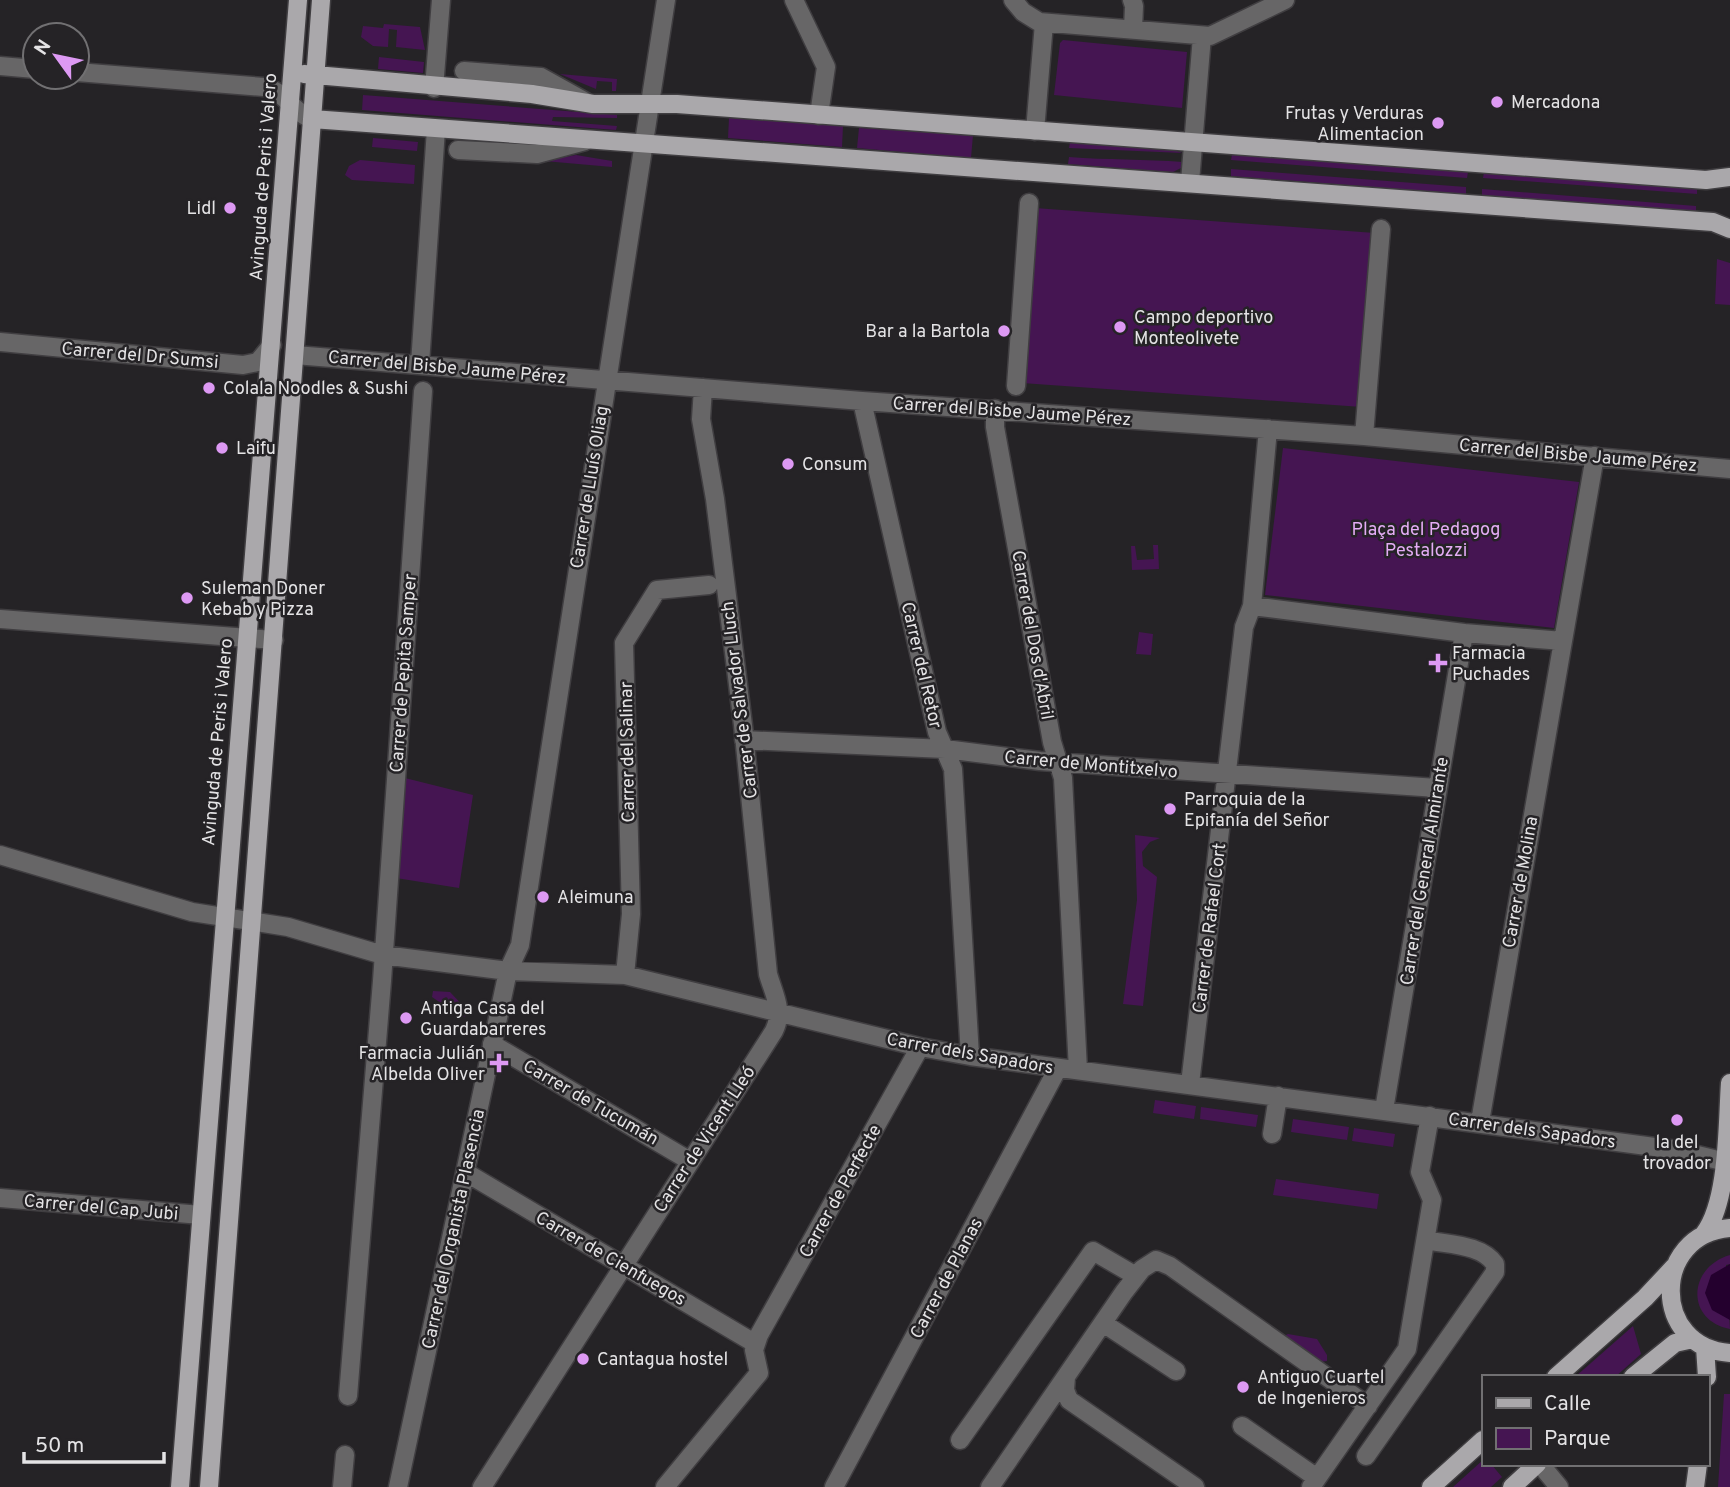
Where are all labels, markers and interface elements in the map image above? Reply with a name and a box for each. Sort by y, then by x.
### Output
north arrow [21,21,91,91]
text: N [30,36,57,60]
street label: Avinguda de Peris i Valero [246,72,283,282]
place label: Mercadona [1511,92,1600,115]
marker: Mercadona [1489,94,1505,110]
place label: Frutas y Verduras Alimentacion [1285,103,1424,147]
marker: Frutas y Verduras Alimentacion [1430,115,1446,131]
place label: Lidl [187,198,216,221]
marker: Lidl [222,200,238,216]
place label: Campo deportivo Monteolivete [1134,307,1273,351]
marker: Campo deportivo Monteolivete [1112,319,1128,335]
place label: Bar a la Bartola [865,321,990,344]
marker: Bar a la Bartola [996,323,1012,339]
street label: Carrer del Dr Sumsi [60,338,219,375]
street label: Carrer del Bisbe Jaume Pérez [327,347,567,390]
place label: Colala Noodles & Sushi [223,378,408,401]
marker: Colala Noodles & Sushi [201,380,217,396]
street label: Carrer del Bisbe Jaume Pérez [892,393,1132,432]
street label: Carrer de Lluís Oliag [566,404,615,570]
street label: Carrer del Bisbe Jaume Pérez [1458,435,1698,478]
place label: Laifu [236,438,276,461]
marker: Laifu [214,440,230,456]
place label: Consum [802,454,868,477]
marker: Consum [780,456,796,472]
park label: Plaça del Pedagog Pestalozzi [1352,519,1500,563]
street label: Carrer del Dos d'Abril [1005,549,1058,722]
street label: Carrer de Pepita Samper [386,573,423,773]
place label: Suleman Doner Kebab y Pizza [201,578,325,622]
marker: Suleman Doner Kebab y Pizza [179,590,195,606]
street label: Carrer de Salvador Lluch [717,600,764,800]
street label: Carrer del Retor [895,600,946,731]
street label: Avinguda de Peris i Valero [198,637,239,847]
place label: Farmacia Puchades [1452,643,1530,687]
marker: Farmacia Puchades [1430,655,1446,671]
street label: Carrer del Salinar [616,681,641,823]
street label: Carrer de Montitxelvo [1003,746,1179,785]
street label: Carrer del General Almirante [1396,755,1455,987]
place label: Parroquia de la Epifanía del Señor [1184,789,1330,833]
marker: Parroquia de la Epifanía del Señor [1162,801,1178,817]
street label: Carrer de Molina [1499,815,1544,950]
street label: Carrer de Rafael Cort [1189,842,1232,1015]
place label: Aleimuna [557,887,633,910]
marker: Aleimuna [535,889,551,905]
place label: Antiga Casa del Guardabarreres [420,998,546,1042]
marker: Antiga Casa del Guardabarreres [398,1010,414,1026]
street label: Carrer dels Sapadors [884,1028,1055,1080]
place label: Farmacia Julián Albelda Oliver [359,1043,485,1087]
marker: Farmacia Julián Albelda Oliver [491,1055,507,1071]
street label: Carrer de Tucumán [518,1055,662,1152]
street label: Carrer de Vicent Lleó [649,1062,761,1217]
street label: Carrer del Organista Plasencia [418,1107,491,1351]
street label: Carrer dels Sapadors [1446,1108,1617,1155]
marker: la del trovador [1669,1112,1685,1128]
street label: Carrer de Perfecte [795,1121,887,1262]
place label: la del trovador [1643,1132,1711,1176]
street label: Carrer del Cap Jubi [23,1190,179,1227]
street label: Carrer de Cienfuegos [531,1207,690,1312]
street label: Carrer de Planas [906,1214,989,1343]
place label: Cantagua hostel [597,1349,728,1372]
marker: Cantagua hostel [575,1351,591,1367]
place label: Antiguo Cuartel de Ingenieros [1257,1367,1384,1411]
legend [1482,1375,1709,1466]
marker: Antiguo Cuartel de Ingenieros [1235,1379,1251,1395]
text: Calle [1544,1391,1591,1418]
scale bar [24,1420,164,1464]
text: Parque [1544,1426,1611,1453]
text: 50 m [35,1433,84,1460]

